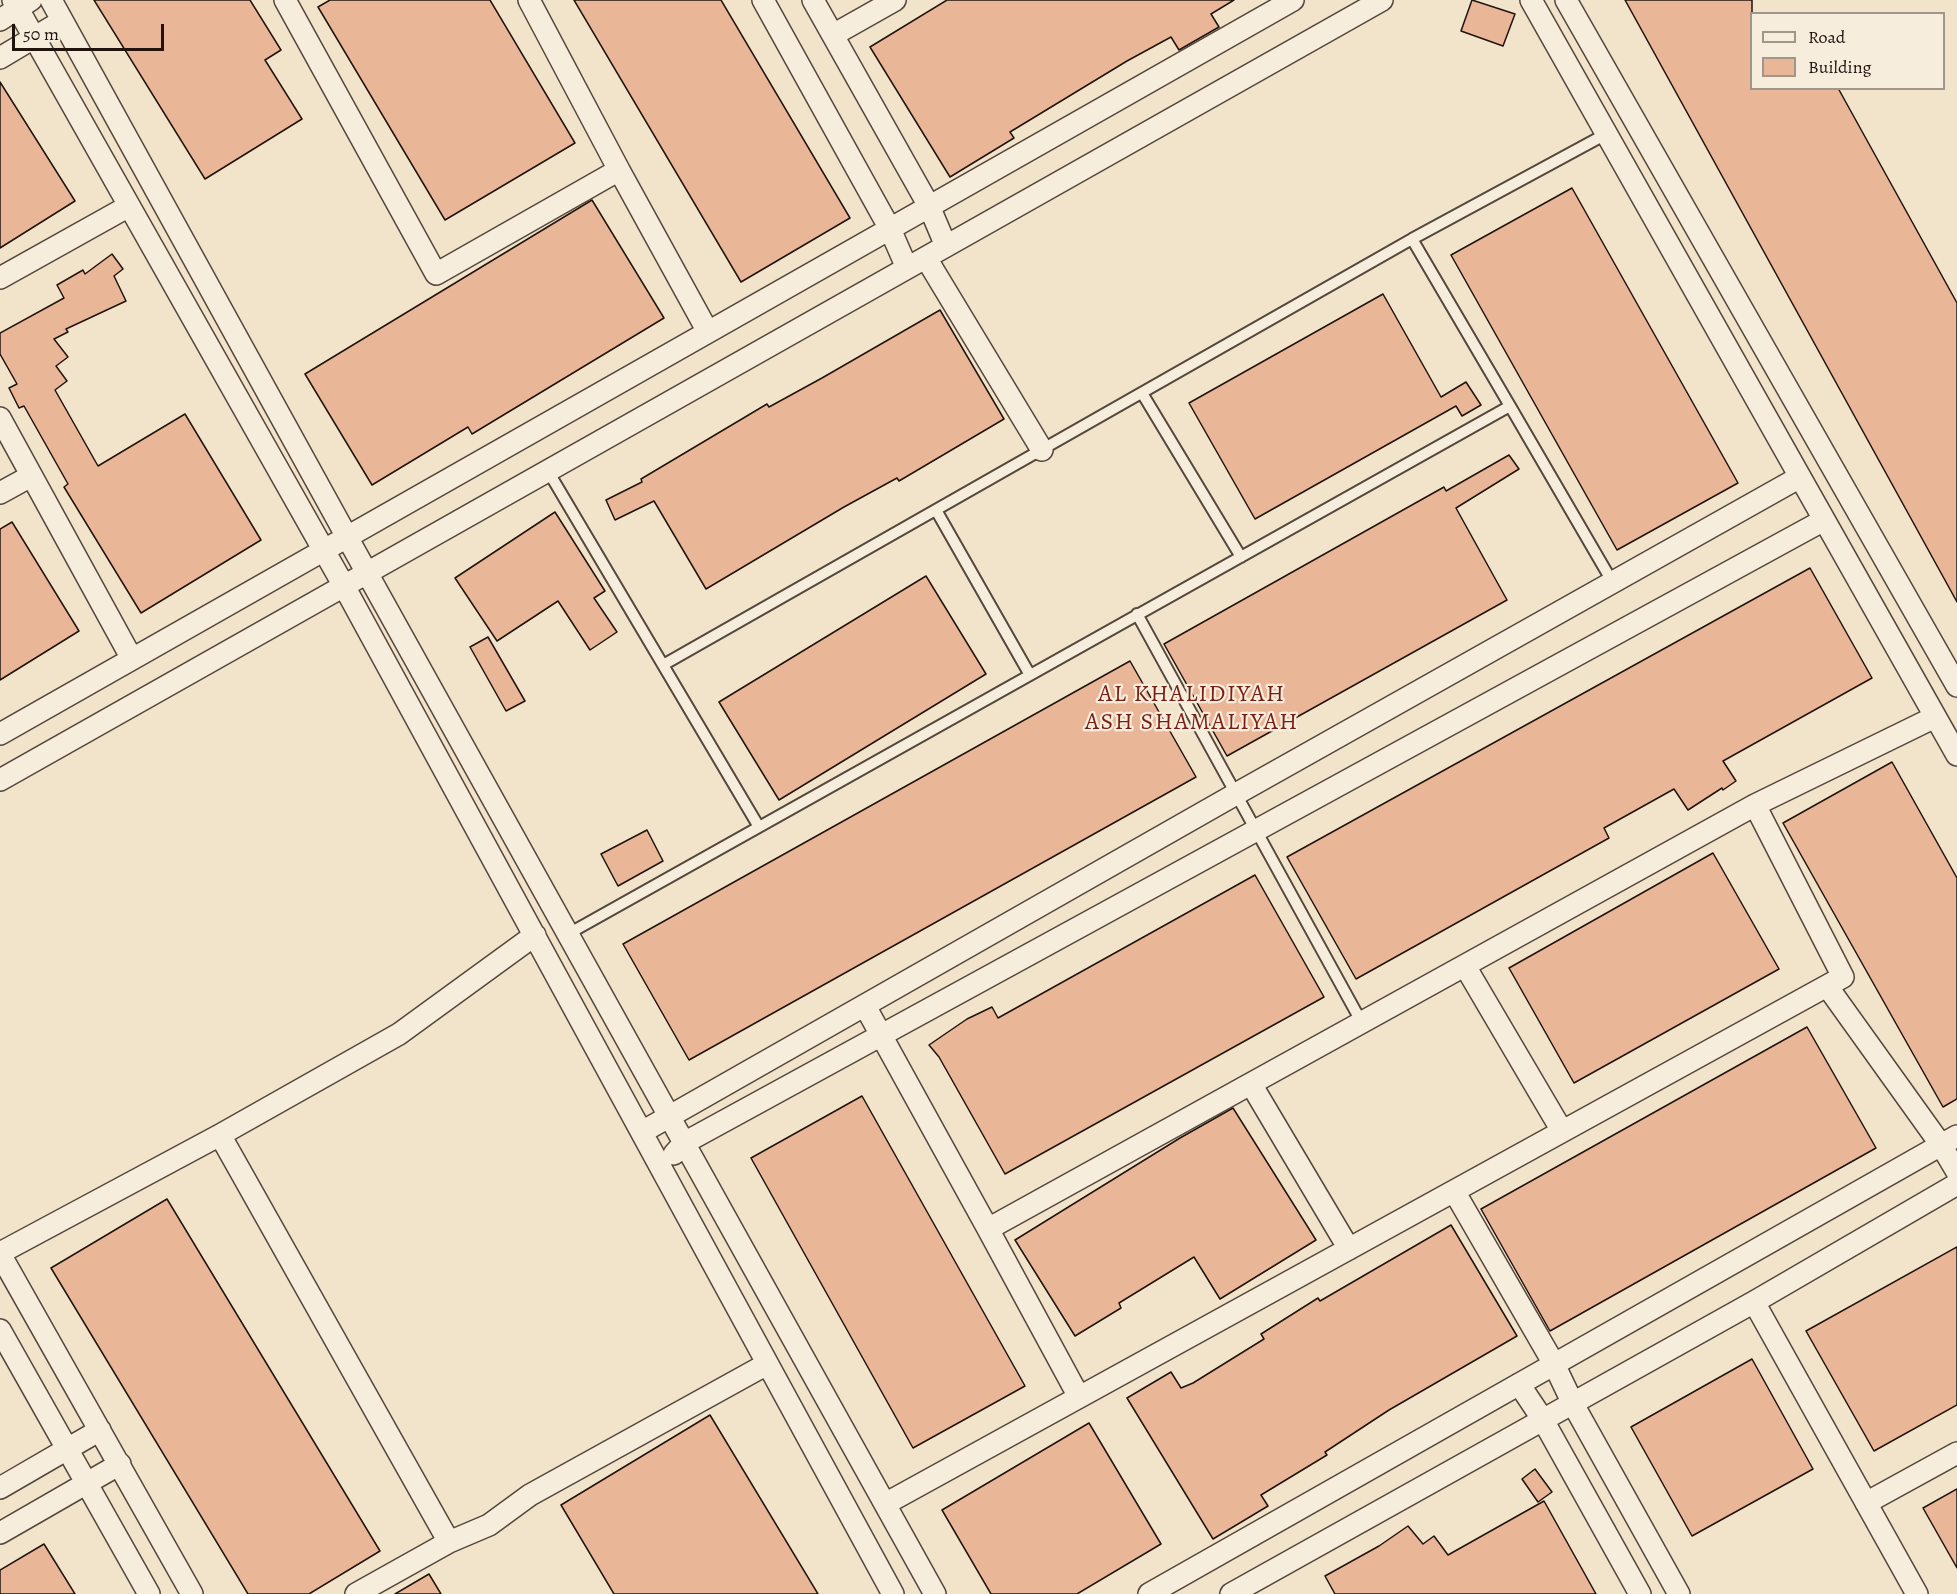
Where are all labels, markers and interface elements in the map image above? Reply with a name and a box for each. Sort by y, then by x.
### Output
scale bar [15,12,166,50]
legend [1750,12,1945,90]
text: 50 m [23,22,59,46]
text: Road [1808,25,1845,49]
text: Building [1808,55,1872,79]
district label: AL KHALIDIYAH ASH SHAMALIYAH [1085,681,1299,737]

